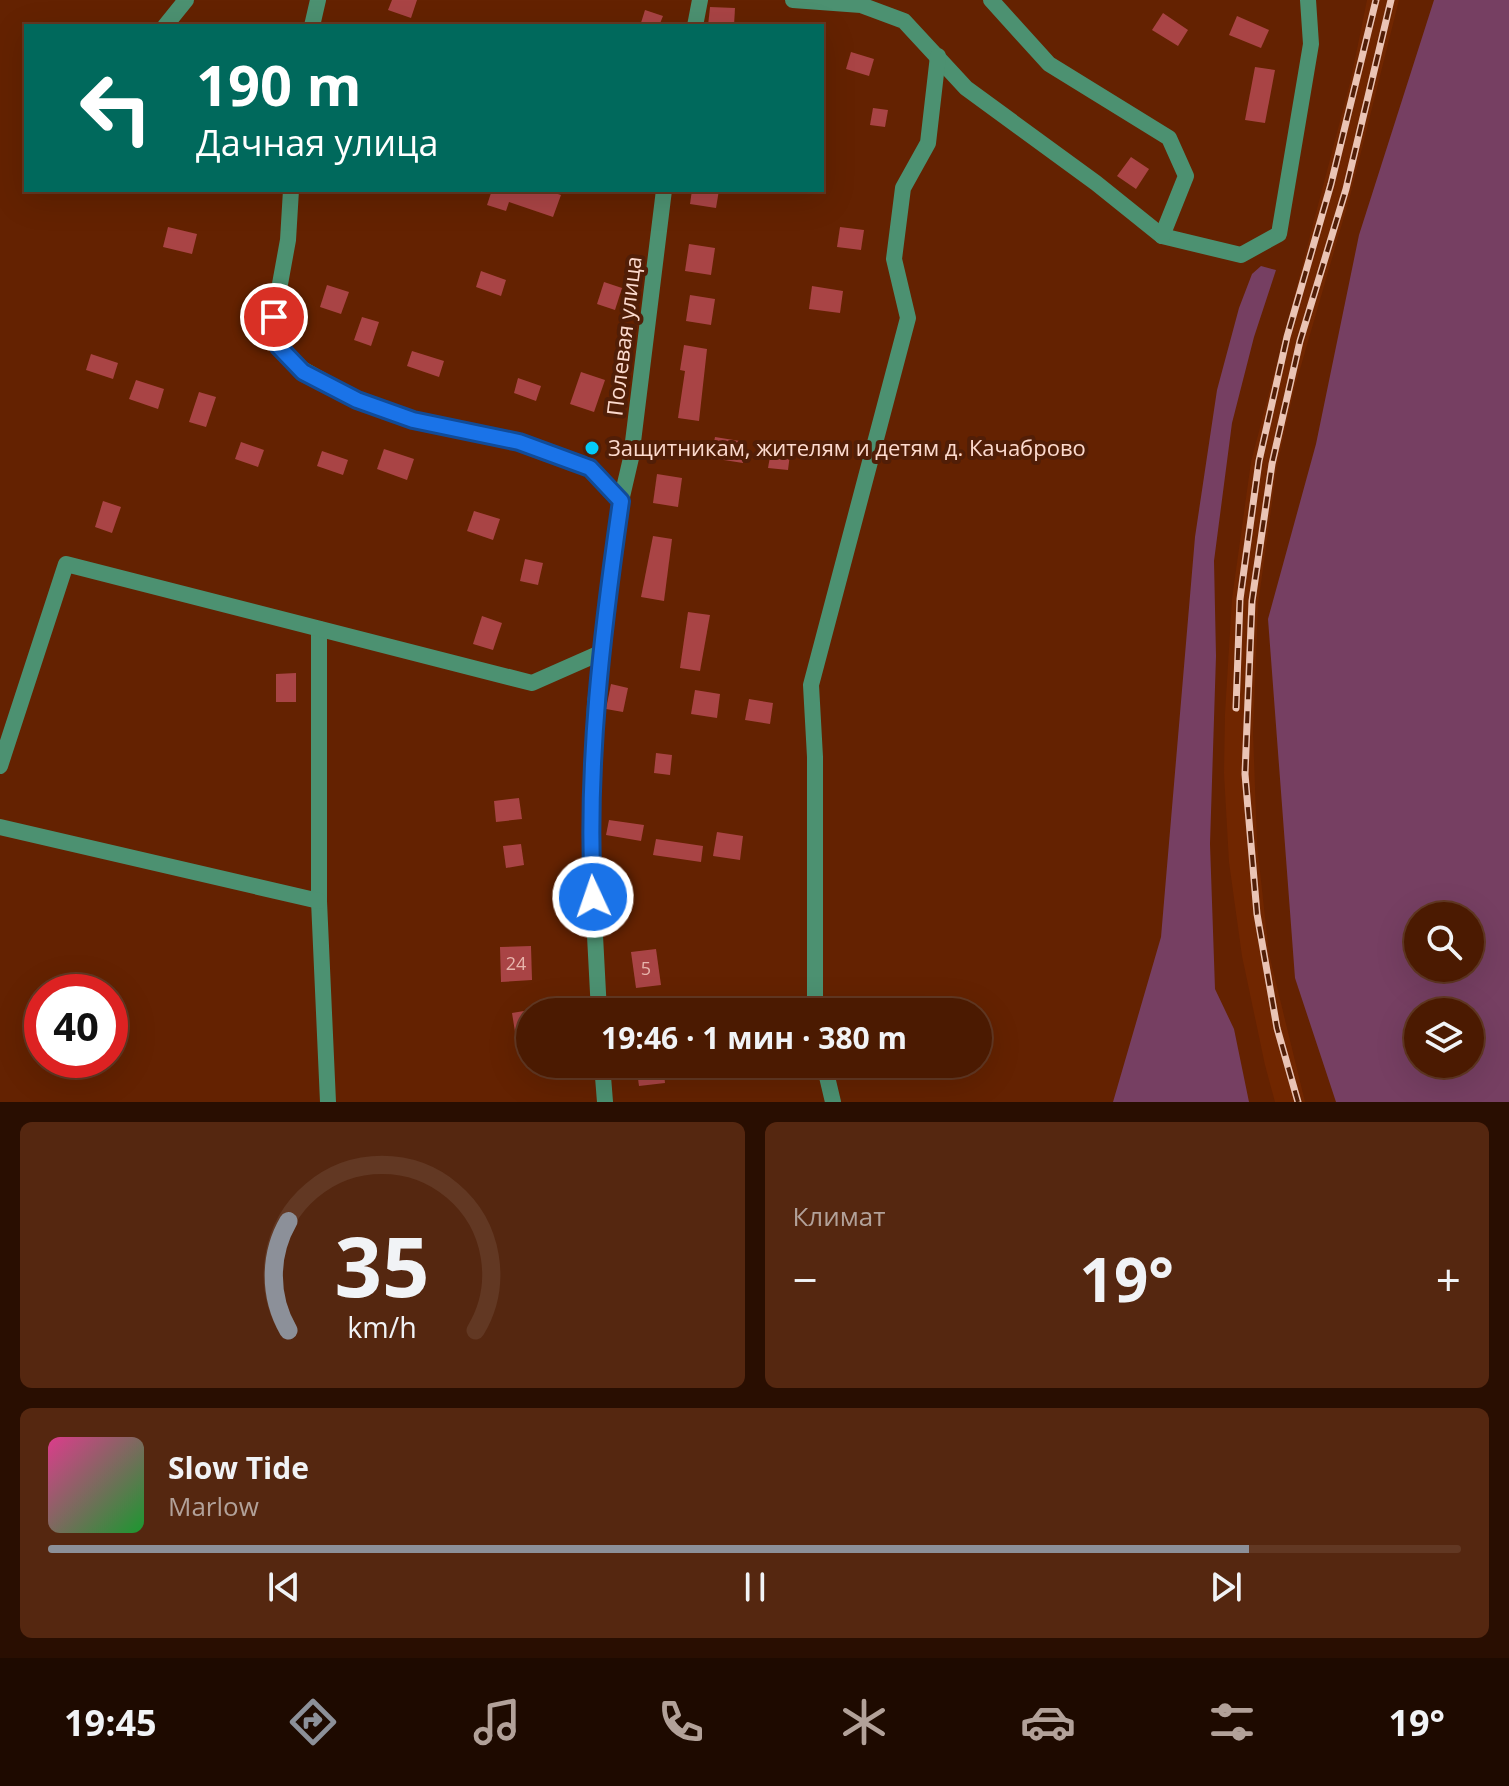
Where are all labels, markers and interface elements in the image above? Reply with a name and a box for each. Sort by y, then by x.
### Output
text: 190 m [196,46,362,122]
icon: left [64,56,168,160]
text: Дачная улица [196,118,439,167]
street label: Полевая улица [598,254,648,417]
pin [240,283,308,351]
icon: arrive [252,295,296,339]
place label: Защитникам, жителям и детям д. Качаброво [608,432,1086,462]
marker: Защитникам, жителям и детям д. Качаброво [583,439,601,457]
position arrow [551,855,635,939]
map controls [1404,902,1484,1078]
button: search [1404,902,1484,982]
house number: 24 [506,951,526,975]
house number: 5 [641,956,651,980]
speed limit sign: 40 [24,974,128,1078]
button: layers [1404,998,1484,1078]
text: 19:46 · 1 мин · 380 m [601,1017,907,1058]
text: Климат [793,1198,886,1234]
text: 35 [335,1208,430,1321]
text: 19° [1080,1238,1174,1320]
text: − [793,1249,818,1309]
text: + [1436,1249,1461,1309]
text: km/h [348,1307,417,1346]
text: Slow Tide [168,1447,309,1488]
text: Marlow [168,1488,259,1524]
icon: previous [262,1565,306,1609]
icon: pause [733,1565,777,1609]
icon: next [1204,1565,1248,1609]
icon: directions [285,1694,341,1750]
icon: music [469,1694,525,1750]
icon: phone [653,1694,709,1750]
icon: climate [836,1694,892,1750]
icon: car [1020,1694,1076,1750]
icon: filters [1204,1694,1260,1750]
text: 19:45 [64,1698,157,1747]
text: 19° [1388,1698,1445,1747]

